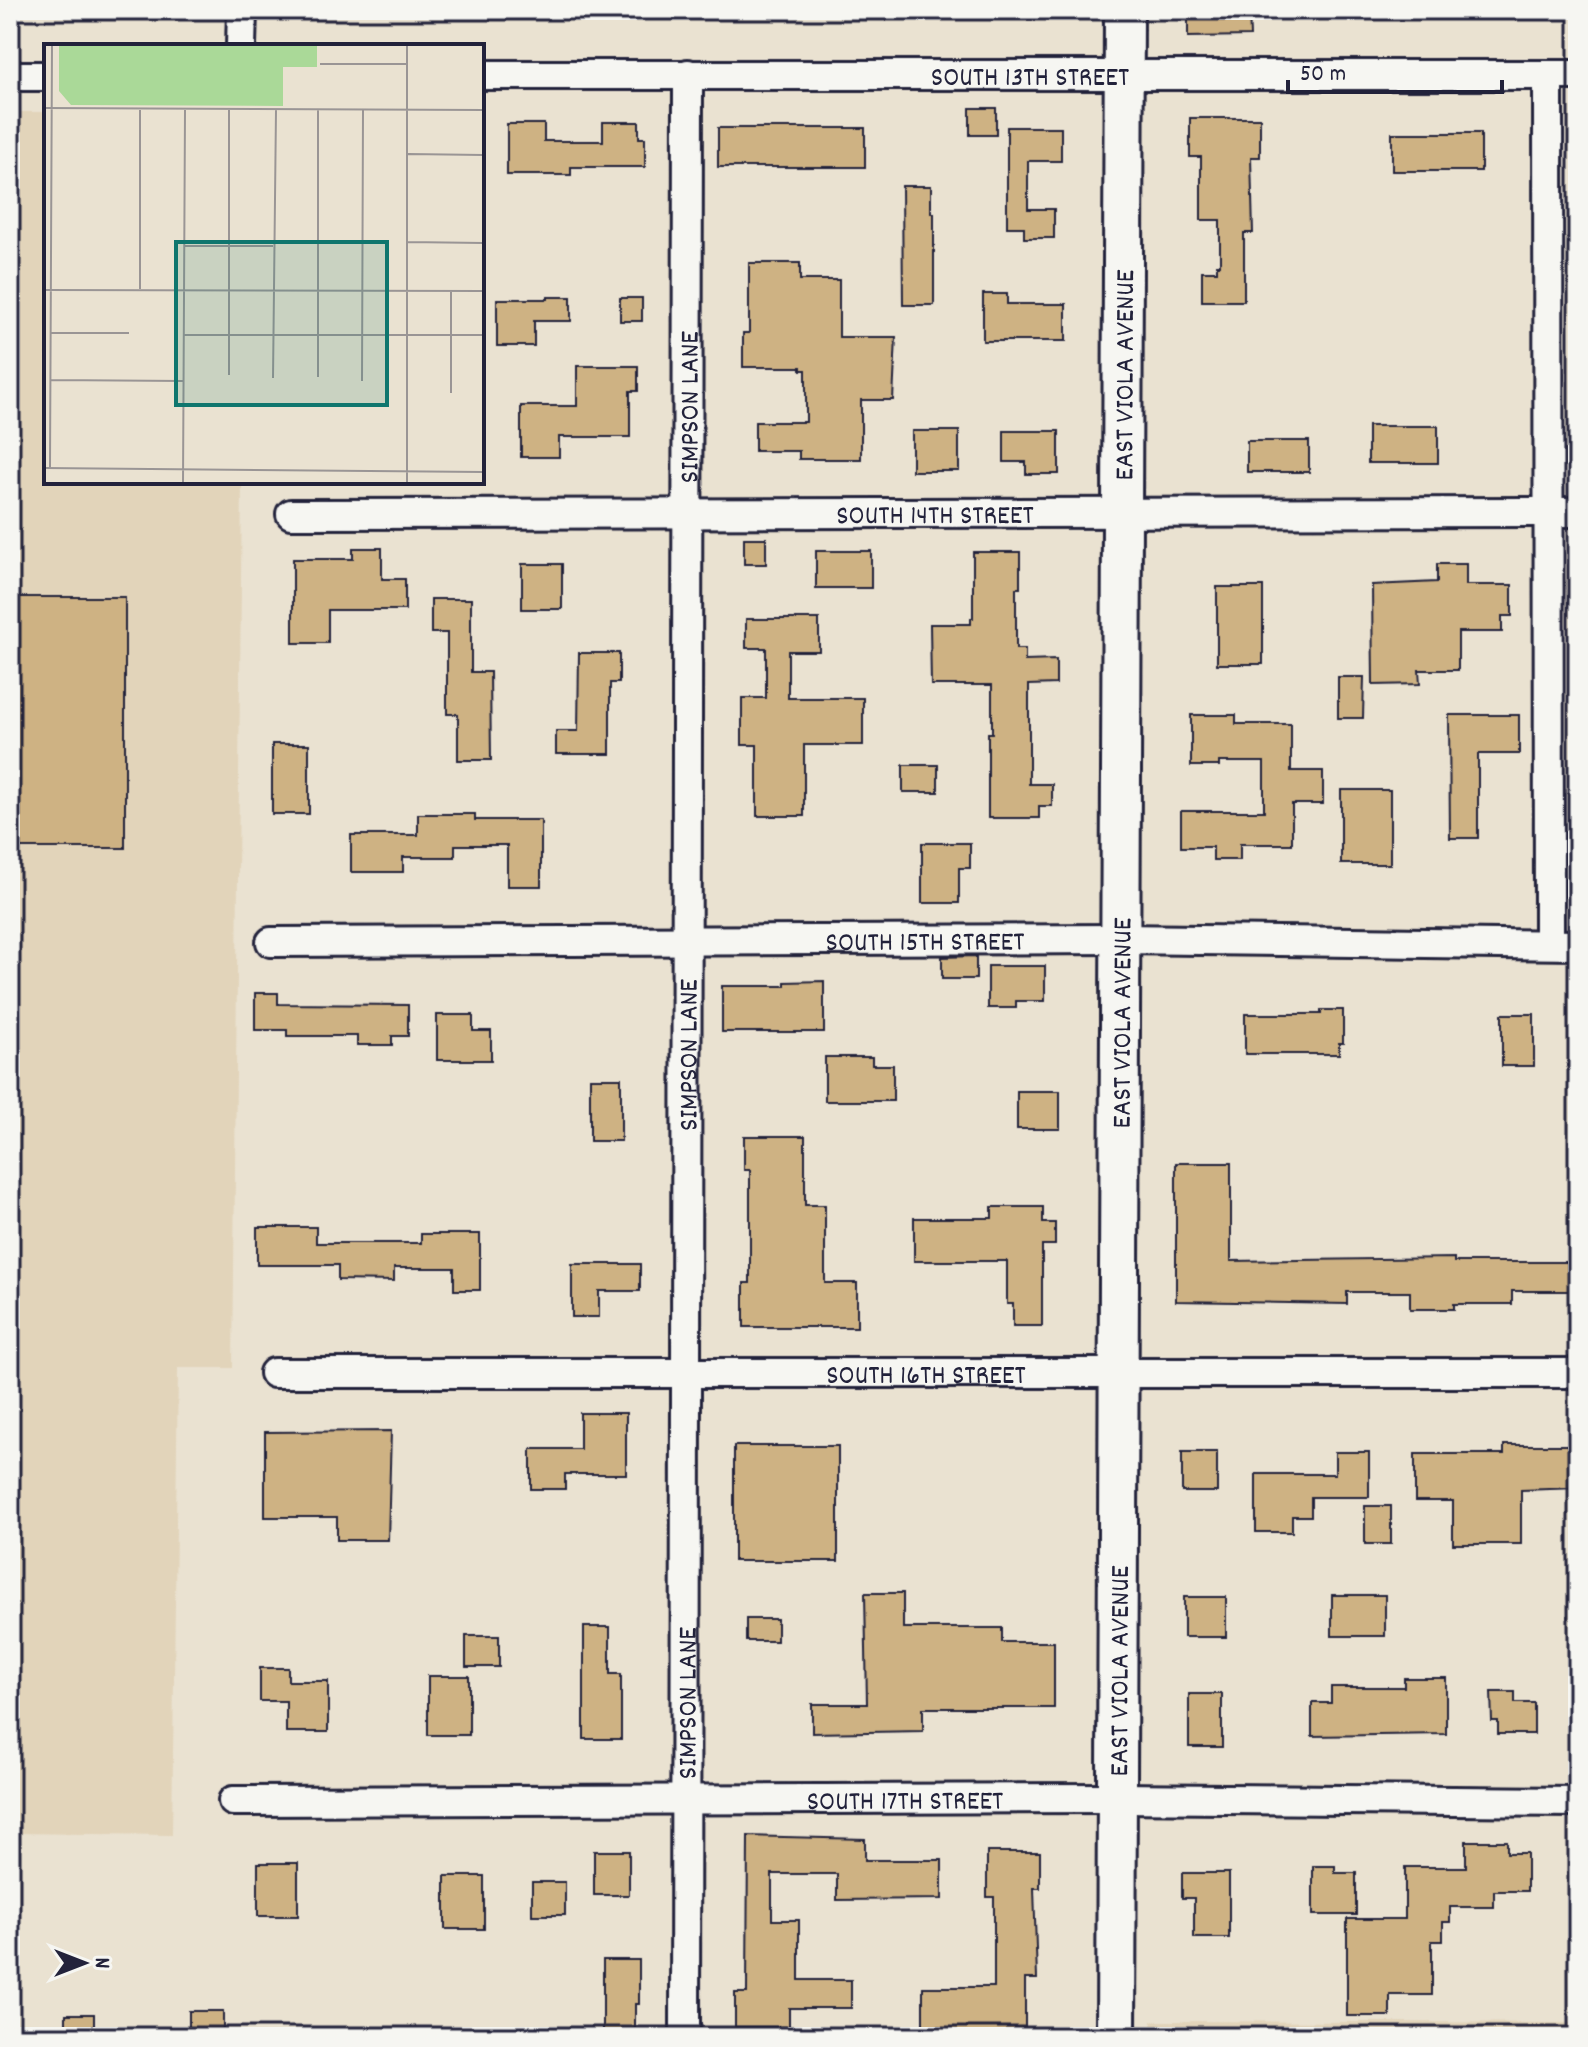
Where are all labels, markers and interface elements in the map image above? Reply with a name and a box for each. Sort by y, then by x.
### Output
inset map [44,44,484,484]
scale bar [1288,44,1502,94]
text: 50 m [1300,58,1346,92]
street label: SOUTH 13TH STREET [931,60,1129,100]
street label: EAST VIOLA AVENUE [1107,269,1148,481]
street label: SIMPSON LANE [672,331,713,483]
street label: SOUTH 14TH STREET [836,498,1034,538]
street label: EAST VIOLA AVENUE [1105,917,1145,1129]
street label: SOUTH 15TH STREET [826,924,1024,965]
street label: SIMPSON LANE [671,979,712,1131]
street label: SOUTH 16TH STREET [826,1358,1026,1398]
street label: EAST VIOLA AVENUE [1102,1565,1143,1777]
street label: SIMPSON LANE [670,1627,711,1779]
street label: SOUTH 17TH STREET [807,1783,1003,1824]
north arrow [44,1923,124,2003]
text: N [85,1958,116,1969]

